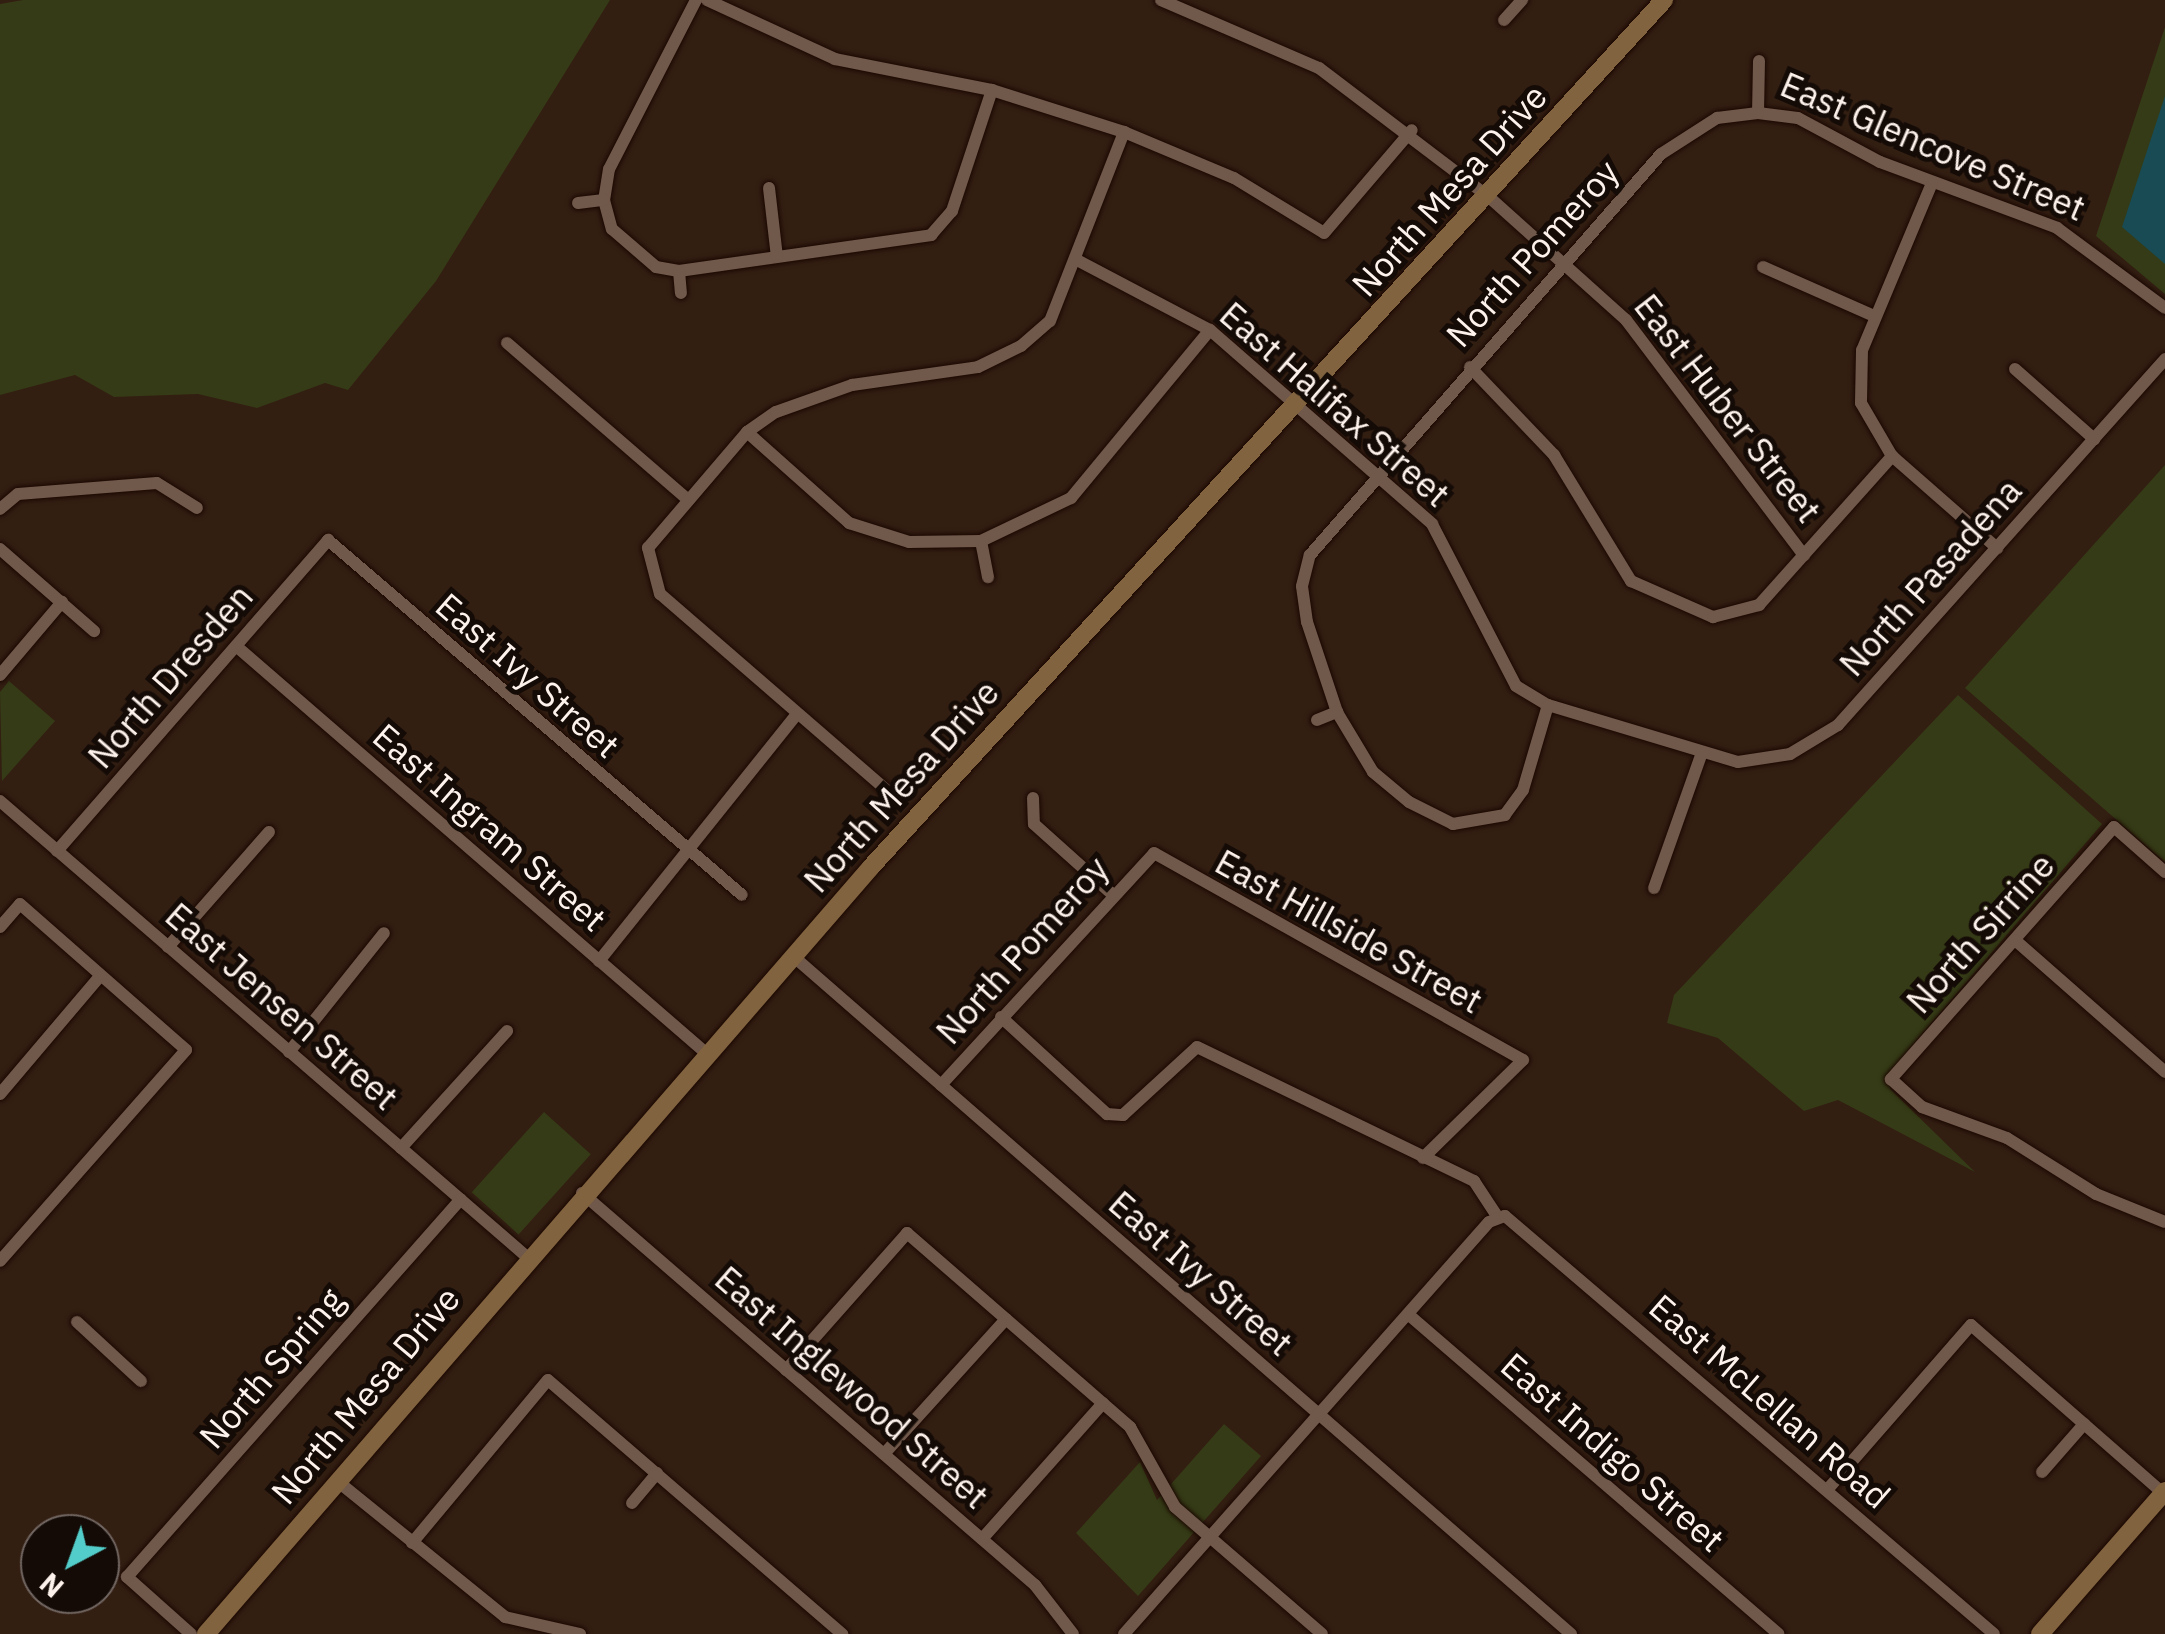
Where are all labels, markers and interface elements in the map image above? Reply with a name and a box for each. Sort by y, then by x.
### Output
street label: East Glencove Street [1775,63,2091,229]
street label: North Mesa Drive [1343,75,1555,305]
street label: North Pomeroy [1437,151,1627,355]
street label: East Huber Street [1626,286,1830,530]
street label: East Halifax Street [1212,293,1458,515]
street label: North Pasadena [1830,470,2030,684]
street label: North Dresden [79,576,261,776]
street label: East Ivy Street [428,584,628,766]
street label: North Mesa Drive [795,671,1007,901]
street label: East Ingram Street [365,714,615,940]
street label: East Hillside Street [1208,840,1490,1022]
street label: North Sirrine [1897,844,2063,1022]
street label: North Pomeroy [927,848,1117,1052]
street label: East Jensen Street [157,894,407,1118]
street label: East Ivy Street [1101,1182,1301,1364]
street label: East Inglewood Street [707,1257,997,1517]
street label: North Mesa Drive [262,1278,468,1512]
street label: North Spring [190,1279,352,1457]
street label: East McLellan Road [1641,1285,1899,1517]
street label: East Indigo Street [1493,1344,1733,1560]
north arrow [20,1514,120,1614]
text: N [32,1565,71,1606]

